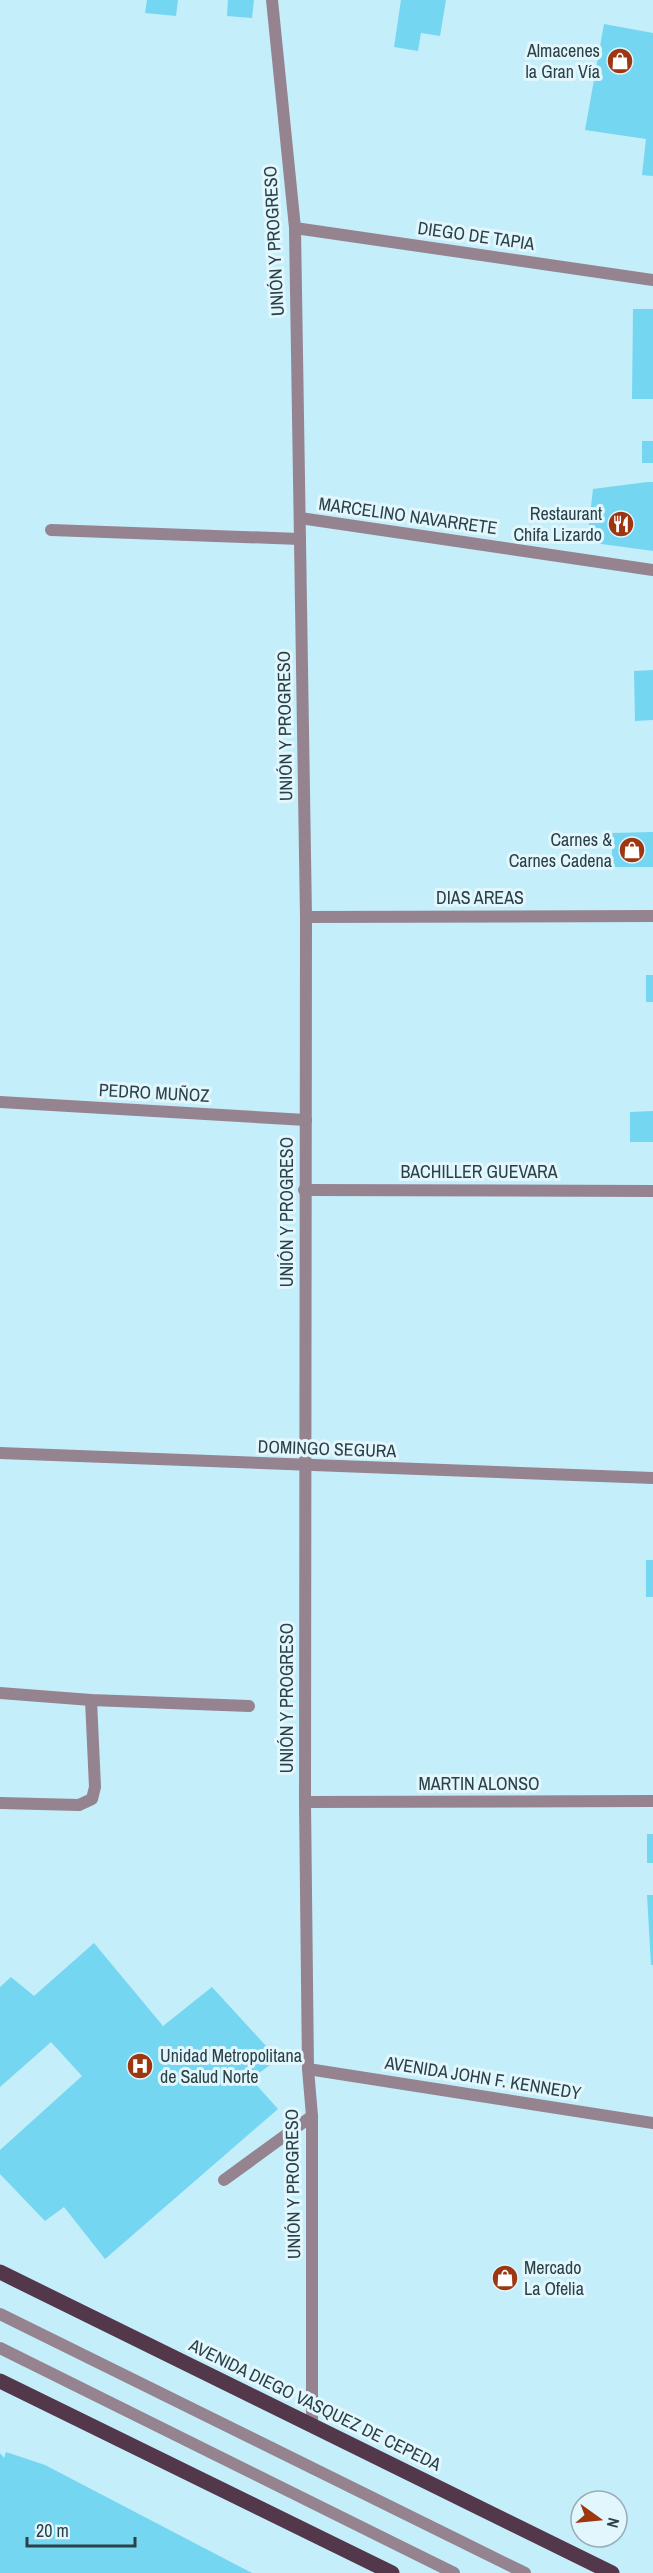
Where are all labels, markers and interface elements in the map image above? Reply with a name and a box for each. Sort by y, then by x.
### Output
place label: Almacenes la Gran Vía [526,38,600,84]
shop icon: Almacenes la Gran Vía [605,46,635,76]
street label: UNIÓN Y PROGRESO [257,165,290,317]
street label: DIEGO DE TAPIA [416,215,536,256]
street label: MARCELINO NAVARRETE [317,491,499,540]
place label: Restaurant Chifa Lizardo [513,501,602,547]
restaurant icon: Restaurant Chifa Lizardo [606,509,636,539]
street label: UNIÓN Y PROGRESO [271,651,298,801]
place label: Carnes & Carnes Cadena [509,827,612,873]
shop icon: Carnes & Carnes Cadena [617,835,647,865]
street label: DIAS AREAS [436,885,524,910]
street label: PEDRO MUÑOZ [98,1077,210,1108]
street label: UNIÓN Y PROGRESO [274,1137,299,1287]
street label: BACHILLER GUEVARA [400,1159,558,1184]
street label: DOMINGO SEGURA [257,1434,397,1463]
street label: UNIÓN Y PROGRESO [274,1623,299,1773]
street label: MARTIN ALONSO [418,1771,540,1796]
place label: Unidad Metropolitana de Salud Norte [160,2043,302,2089]
street label: AVENIDA JOHN F. KENNEDY [382,2049,583,2105]
hospital icon: Unidad Metropolitana de Salud Norte [125,2051,155,2081]
street label: UNIÓN Y PROGRESO [279,2109,306,2259]
place label: Mercado La Ofelia [524,2255,584,2301]
shop icon: Mercado La Ofelia [490,2263,520,2293]
street label: AVENIDA DIEGO VASQUEZ DE CEPEDA [184,2332,446,2477]
north arrow [569,2489,629,2549]
scale bar [27,2510,135,2548]
text: N [602,2515,625,2530]
text: 20 m [36,2518,69,2543]

